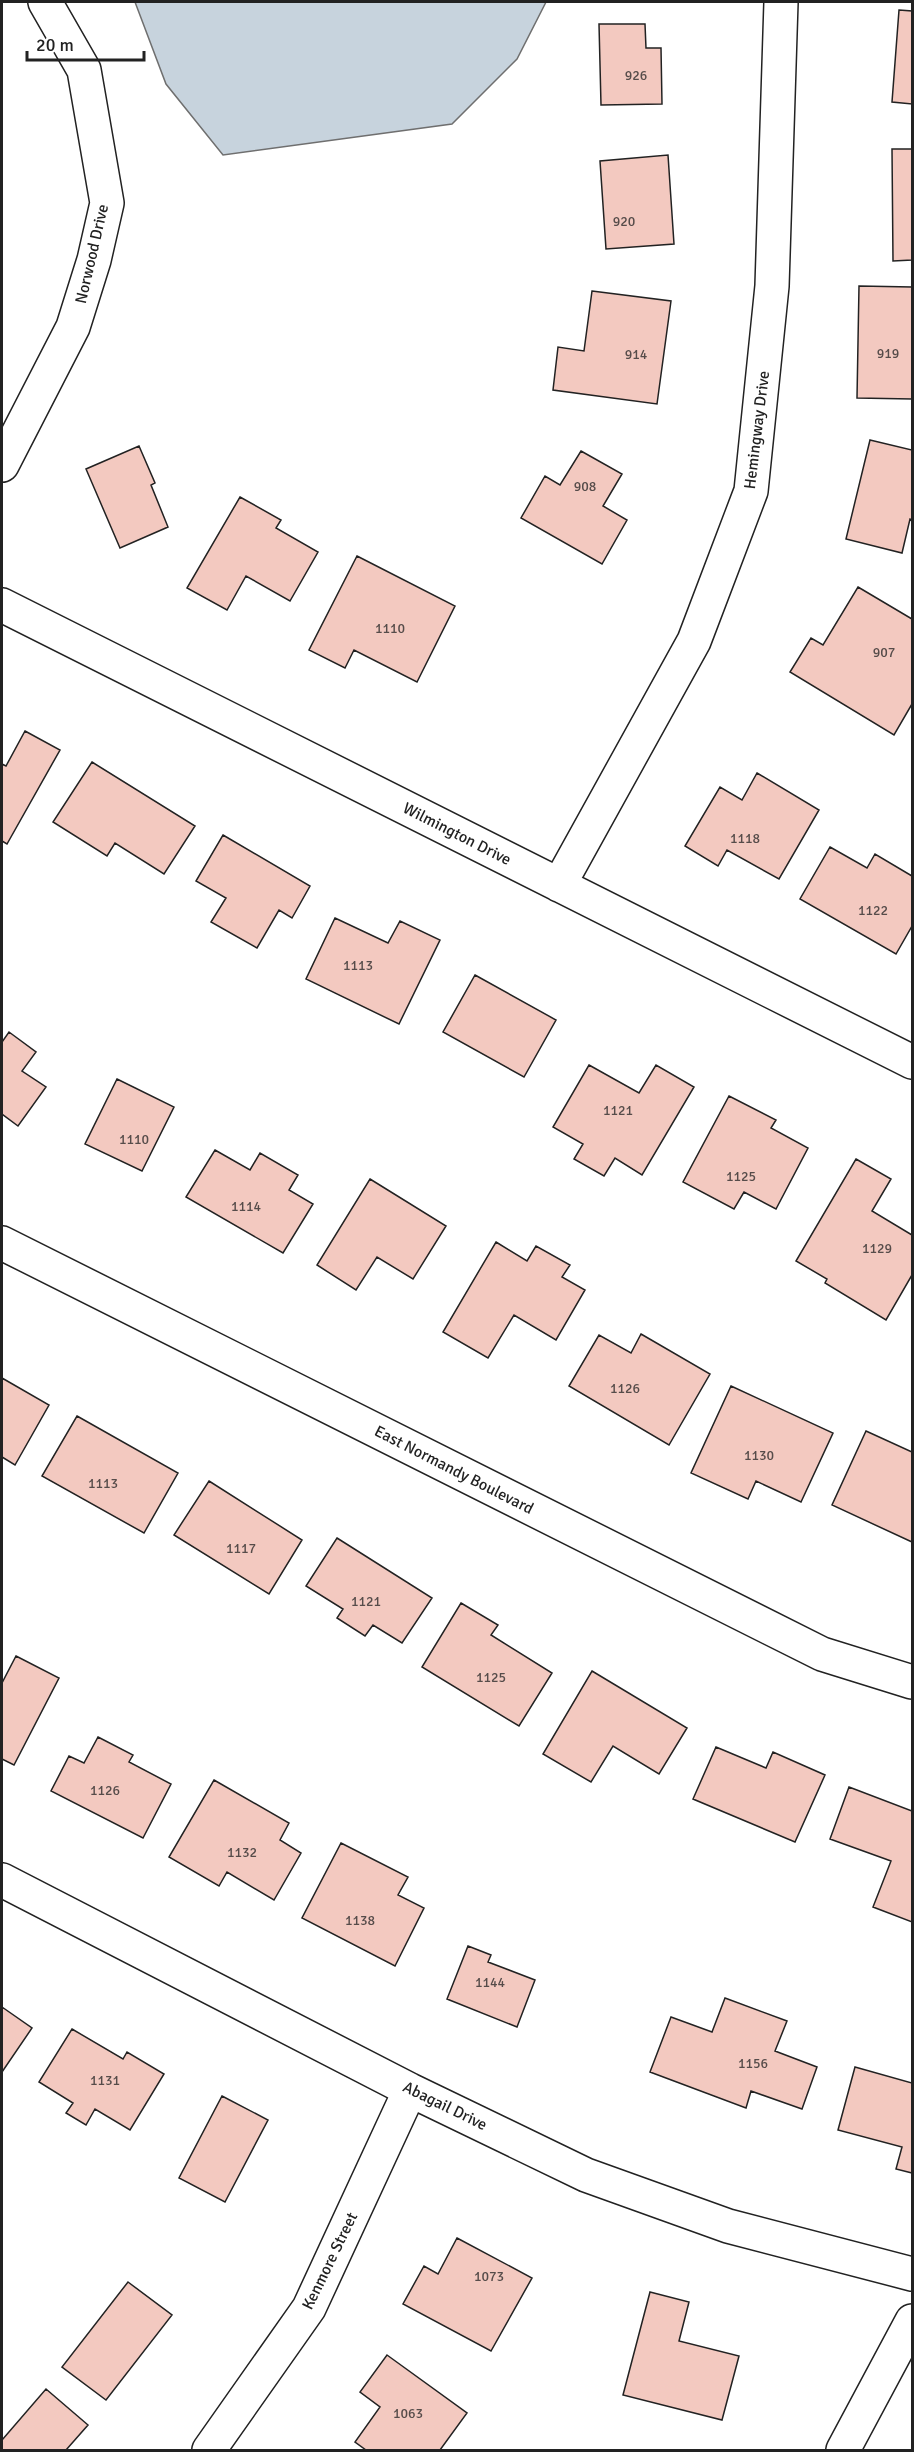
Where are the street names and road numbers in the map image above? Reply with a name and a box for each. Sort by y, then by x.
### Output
street label: Norwood Drive [71,202,113,306]
street label: Hemingway Drive [740,370,774,490]
street label: Wilmington Drive [400,798,514,870]
street label: East Normandy Boulevard [371,1421,537,1519]
street label: Abagail Drive [400,2077,490,2135]
street label: Kenmore Street [298,2209,362,2313]

